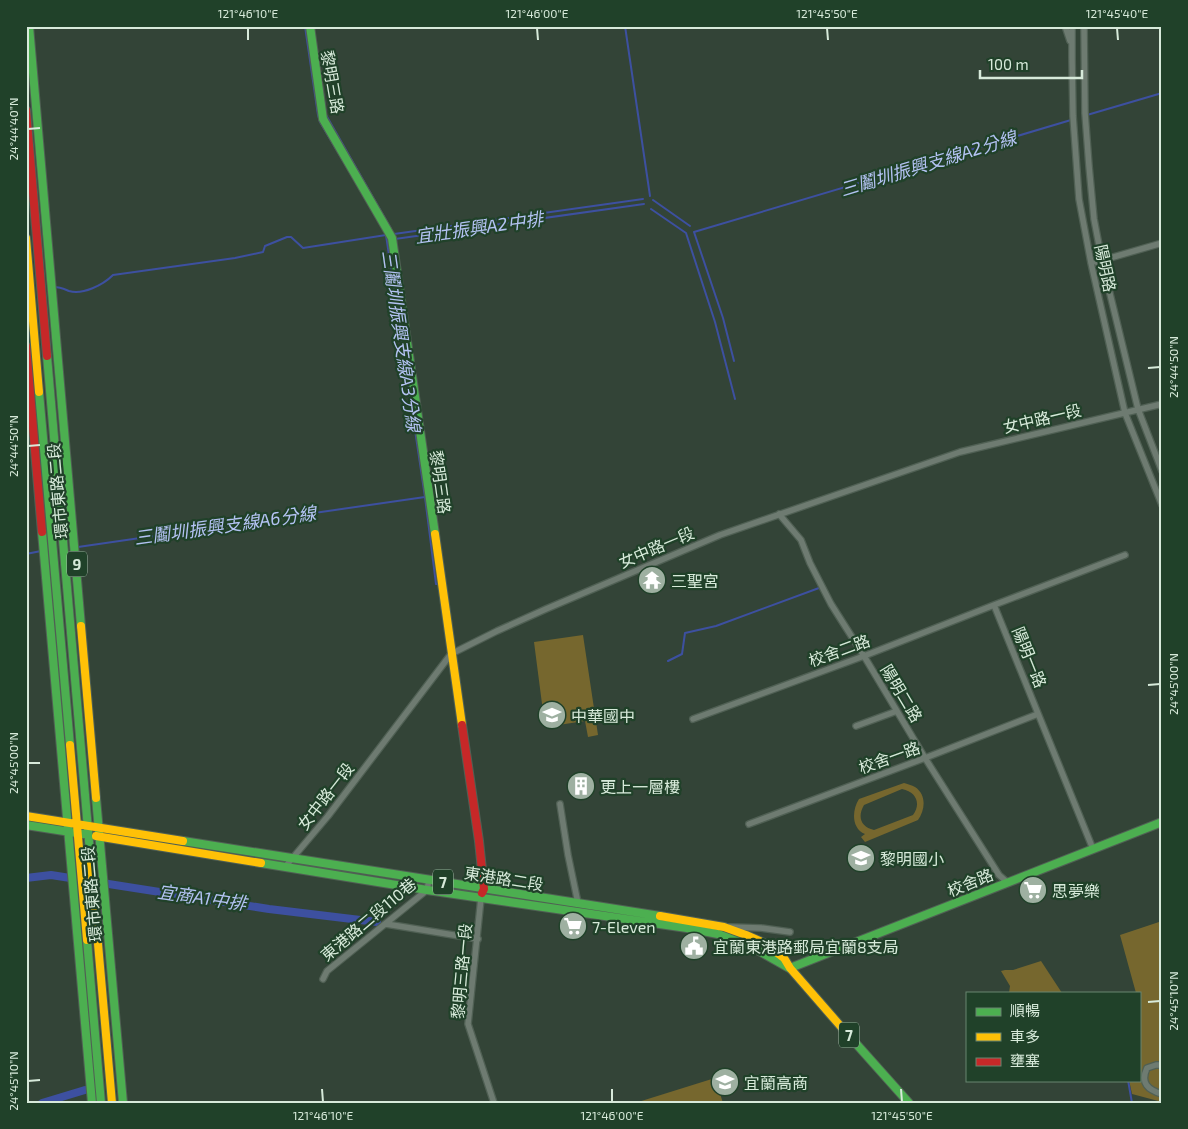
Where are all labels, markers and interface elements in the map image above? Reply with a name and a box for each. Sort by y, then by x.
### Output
text: 121°46'10"E [218,6,278,20]
text: 121°46'00"E [506,6,569,20]
text: 121°45'50"E [796,6,858,20]
text: 121°45'40"E [1086,6,1148,20]
scale bar [980,48,1083,80]
street label: 黎明三路 [318,49,348,115]
text: 100 m [988,55,1029,73]
text: 24°44'40"N [6,98,20,160]
water label: 三鬮圳振興支線A2分線 [837,125,1021,200]
water label: 宜壯振興A2中排 [414,207,546,247]
street label: 陽明路 [1092,243,1120,293]
water label: 三鬮圳振興支線A3分線 [378,249,426,435]
text: 24°44'50"N [1166,336,1180,398]
street label: 女中路一段 [1001,400,1083,436]
text: 24°44'50"N [6,415,20,477]
street label: 環市東路二段 [43,442,71,540]
street label: 黎明三路 [427,449,455,515]
water label: 三鬮圳振興支線A6分線 [133,501,319,549]
street label: 女中路一段 [615,523,697,571]
road number: 9 [67,552,87,576]
temple icon: 三聖宮 [637,565,667,595]
place label: 三聖宮 [671,571,719,590]
street label: 陽明一路 [1009,624,1051,690]
street label: 校舍二路 [806,630,872,670]
text: 24°45'00"N [1166,653,1180,715]
street label: 陽明二路 [877,661,927,725]
school or university icon: 中華國中 [537,700,567,730]
place label: 中華國中 [571,706,635,725]
text: 24°45'00"N [6,732,20,794]
street label: 校舍一路 [856,737,922,777]
street label: 女中路一段 [293,759,357,833]
building icon: 更上一層樓 [566,771,596,801]
place label: 更上一層樓 [600,777,680,796]
school or university icon: 黎明國小 [846,843,876,873]
street label: 環市東路二段 [77,845,105,943]
place label: 黎明國小 [880,849,944,868]
street label: 東港路二段 [463,862,545,894]
street label: 校舍路 [944,864,996,900]
road number: 7 [433,870,453,894]
street label: 東港路二段110巷 [317,874,419,964]
supermarket icon: 思夢樂 [1018,875,1048,905]
water label: 宜商A1中排 [156,880,250,914]
place label: 思夢樂 [1052,881,1100,900]
supermarket icon: 7-Eleven [558,911,588,941]
place label: 7-Eleven [592,917,656,936]
street label: 黎明三路一段 [447,922,475,1020]
public building icon: 宜蘭東港路郵局宜蘭8支局 [679,931,709,961]
place label: 宜蘭東港路郵局宜蘭8支局 [713,937,899,956]
text: 24°45'10"N [1166,971,1180,1031]
legend [966,992,1140,1082]
text: 順暢 [1010,1001,1040,1019]
road number: 7 [839,1022,859,1048]
text: 車多 [1010,1027,1040,1045]
text: 24°45'10"N [6,1051,20,1111]
text: 壅塞 [1010,1051,1040,1069]
school or university icon: 宜蘭高商 [710,1067,740,1097]
place label: 宜蘭高商 [744,1073,808,1092]
text: 121°46'10"E [293,1108,353,1122]
text: 121°46'00"E [581,1108,644,1122]
text: 121°45'50"E [871,1108,933,1122]

